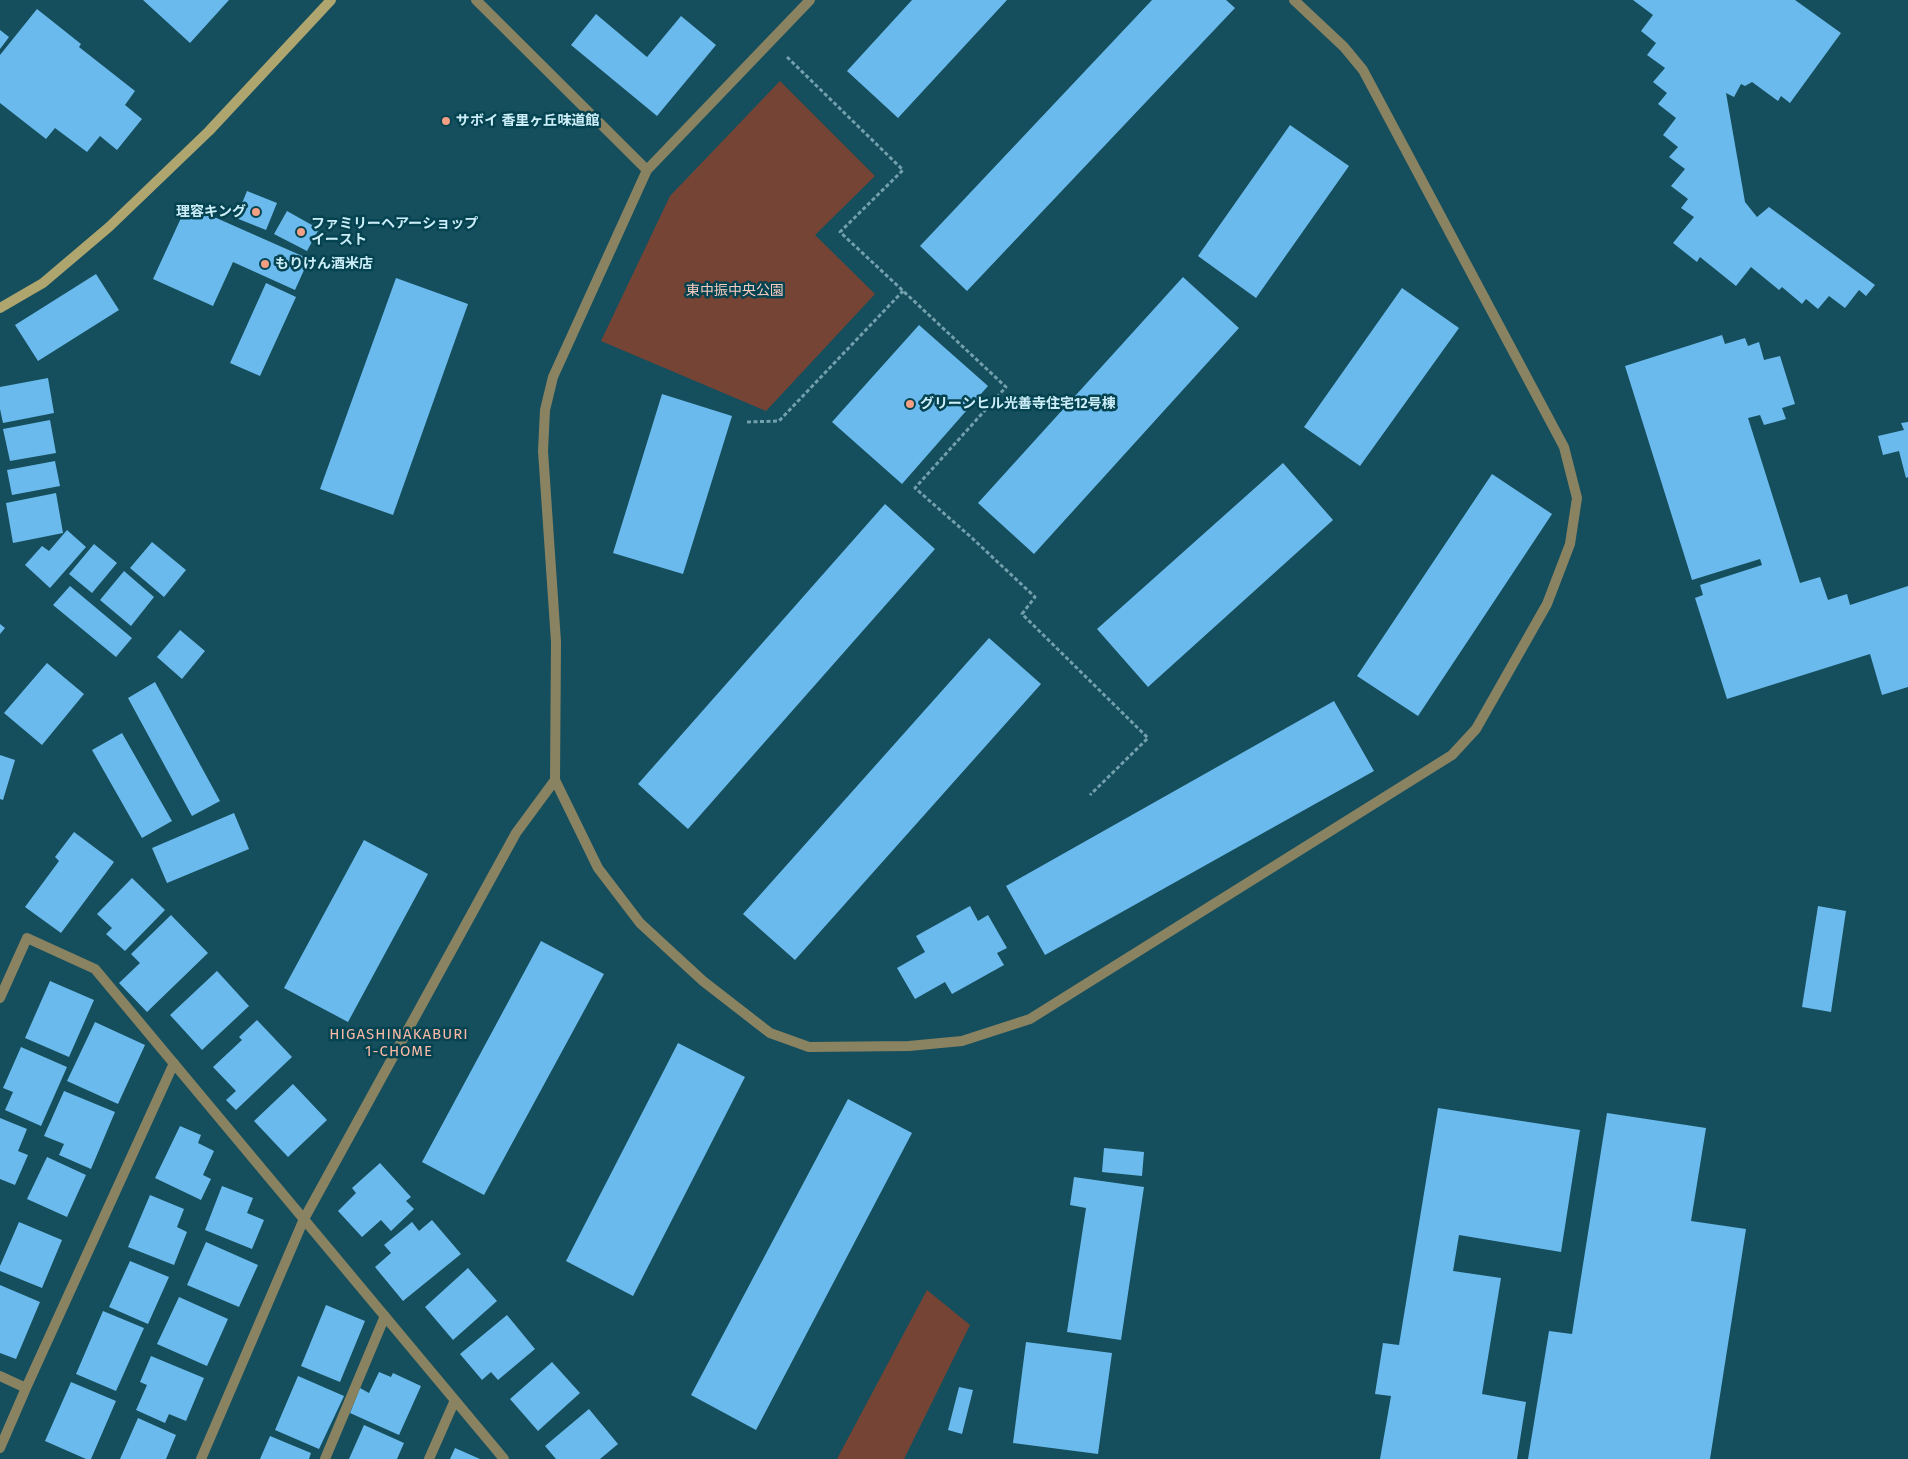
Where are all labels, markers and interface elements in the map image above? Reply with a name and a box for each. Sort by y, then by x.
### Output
place label: サボイ 香里ヶ丘味道館 [456,113,599,129]
marker: サボイ 香里ヶ丘味道館 [440,115,452,127]
place label: 理容キング [176,204,246,220]
marker: 理容キング [250,206,262,218]
place label: ファミリーヘアーショップ イースト [311,216,478,248]
marker: ファミリーヘアーショップ イースト [295,226,307,238]
place label: もりけん酒米店 [275,256,373,272]
marker: もりけん酒米店 [259,258,271,270]
park label: 東中振中央公園 [686,283,784,299]
place label: グリーンヒル光善寺住宅12号棟 [920,396,1116,412]
marker: グリーンヒル光善寺住宅12号棟 [904,398,916,410]
district label: HIGASHINAKABURI 1-CHOME [327,1026,471,1061]

